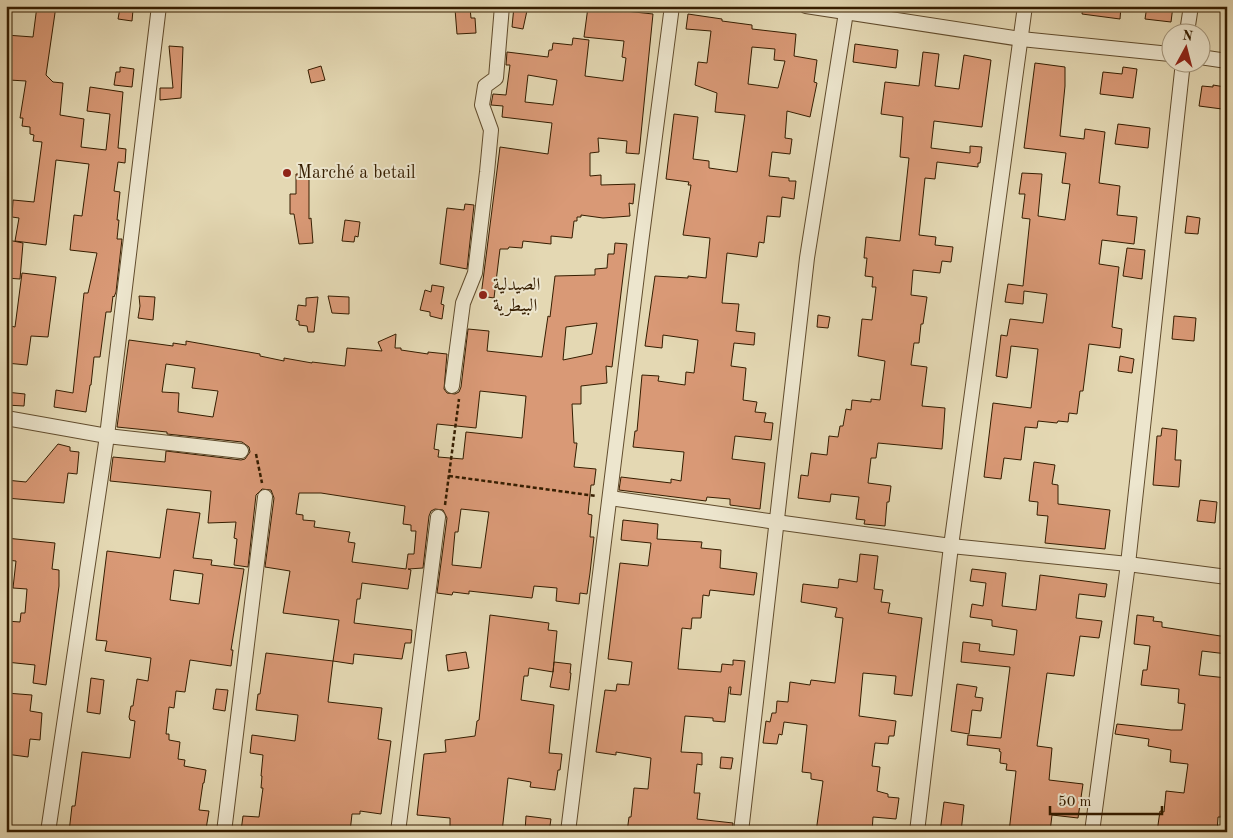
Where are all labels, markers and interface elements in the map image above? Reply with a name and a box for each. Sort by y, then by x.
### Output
north arrow [1160,22,1210,72]
text: N [1181,28,1194,44]
place label: Marché a betail [297,164,416,182]
marker: Marché a betail [281,167,293,179]
place label: الصيدلية البيطرية [493,276,540,317]
marker: الصيدلية البيطرية [477,289,489,301]
scale bar [1050,783,1163,815]
text: 50 m [1058,795,1092,810]

